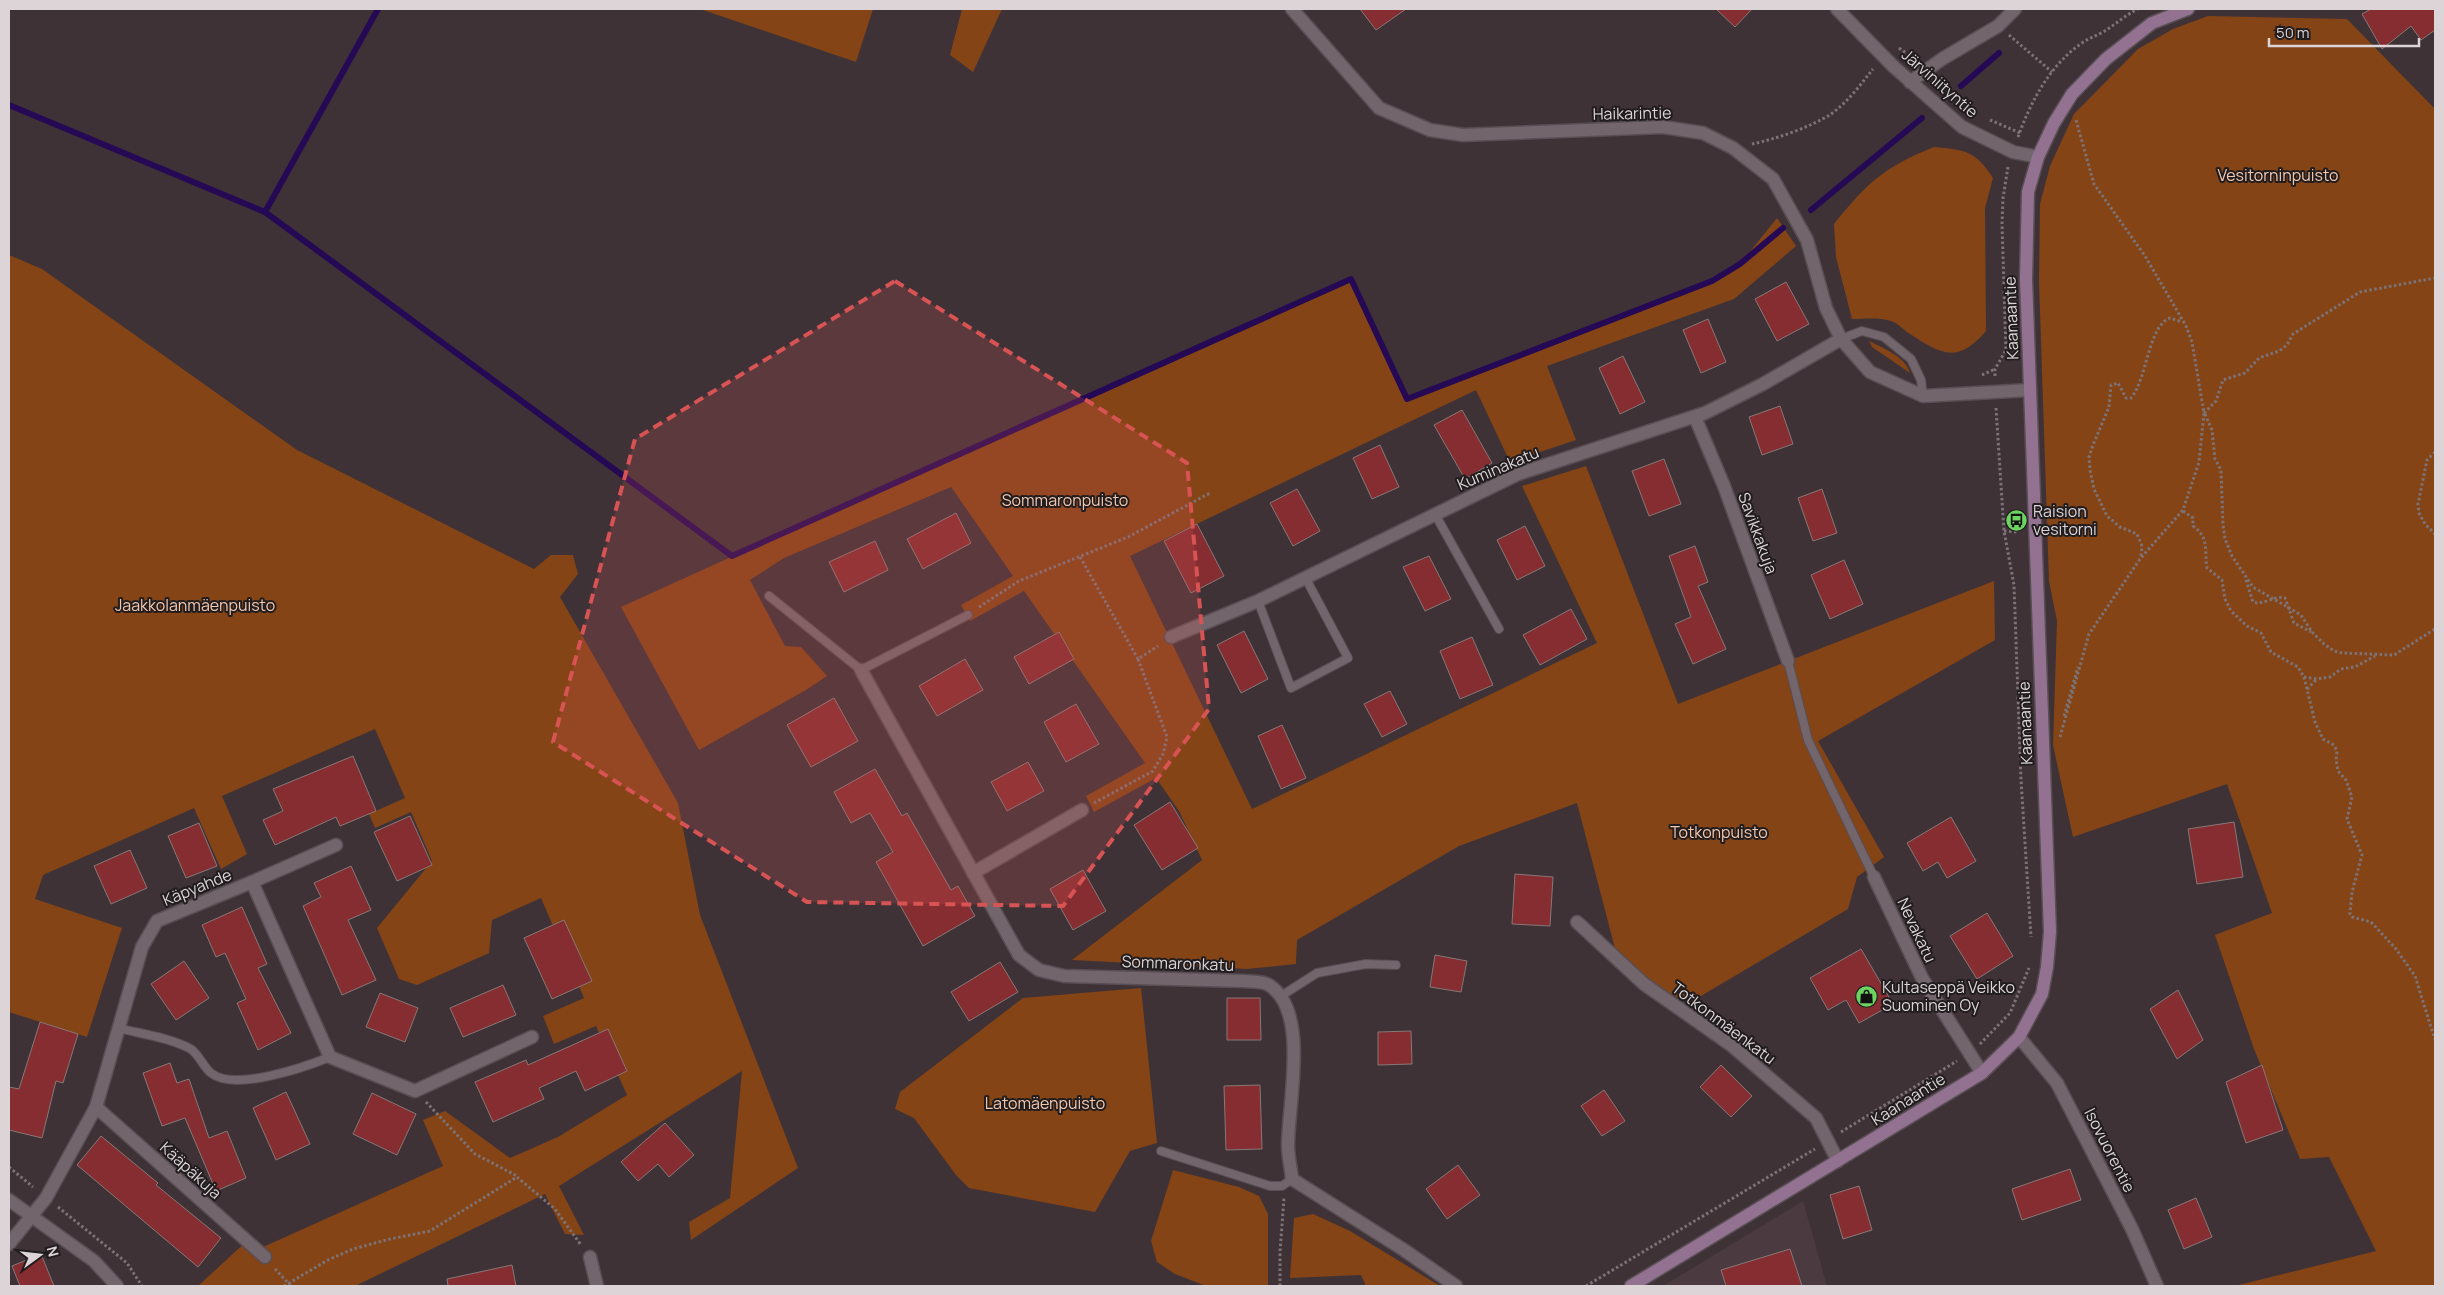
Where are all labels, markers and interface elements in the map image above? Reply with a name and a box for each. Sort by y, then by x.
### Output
scale bar [2269,15,2419,47]
text: 50 m [2276,22,2310,43]
street label: Järviniityntie [1897,44,1983,122]
street label: Haikarintie [1592,101,1672,125]
park label: Vesitorninpuisto [2218,164,2338,186]
street label: Kaanaantie [1999,276,2023,360]
street label: Kuminakatu [1454,441,1542,495]
park label: Sommaronpuisto [1002,489,1128,511]
street label: Savikkakuja [1733,489,1783,577]
place label: Raision vesitorni [2033,500,2097,540]
bus stop icon: Raision vesitorni [2005,508,2029,532]
park label: Jaakkolanmäenpuisto [115,594,275,616]
street label: Kaanaantie [2013,681,2037,765]
park label: Totkonpuisto [1670,821,1768,843]
street label: Käpyahde [159,863,235,911]
street label: Nevakatu [1892,894,1942,966]
street label: Sommaronkatu [1121,950,1235,976]
place label: Kultaseppä Veikko Suominen Oy [1882,976,2015,1016]
street label: Totkonmäenkatu [1668,977,1780,1069]
shop icon: Kultaseppä Veikko Suominen Oy [1854,984,1878,1008]
street label: Kaanaantie [1867,1068,1949,1130]
park label: Latomäenpuisto [985,1092,1105,1114]
street label: Isovuorentie [2079,1104,2141,1196]
street label: Kääpäkuja [155,1136,227,1204]
north arrow [15,1230,65,1280]
text: N [43,1244,64,1259]

